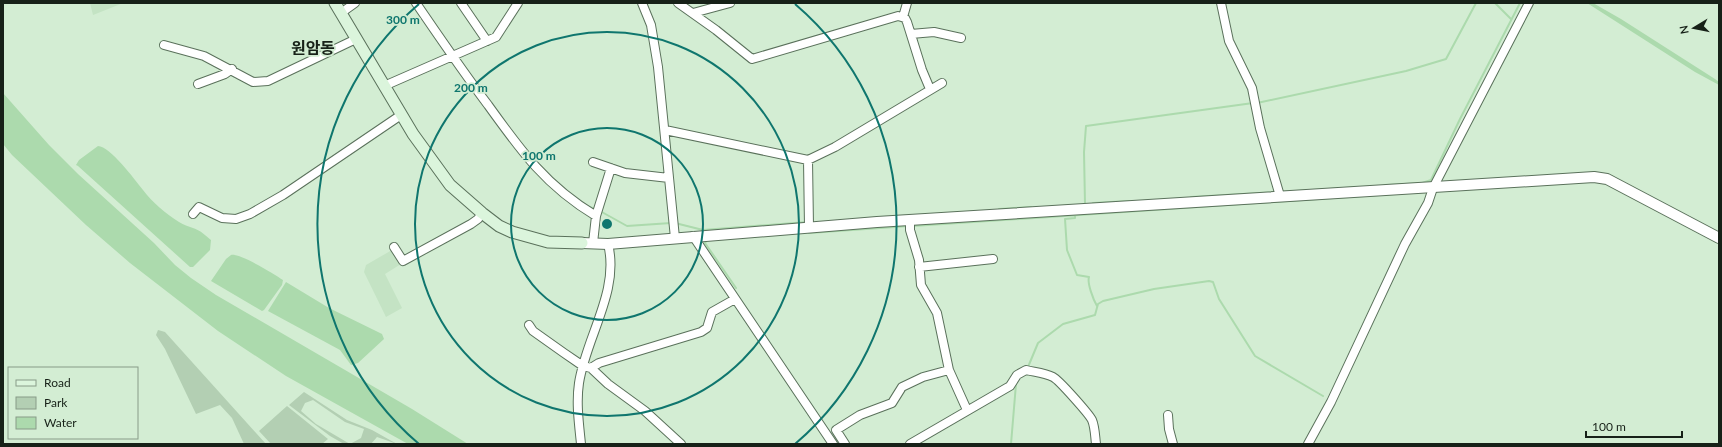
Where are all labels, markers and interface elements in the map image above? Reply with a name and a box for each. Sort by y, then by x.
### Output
north arrow [1674,8,1714,48]
text: 300 m [386,12,420,27]
text: N [1677,25,1691,35]
district label: 원암동 [291,38,335,57]
text: 200 m [454,80,488,95]
text: 100 m [522,148,556,163]
centre of rings [600,217,614,231]
legend [8,367,138,439]
text: Road [44,375,71,390]
text: Park [44,395,68,410]
scale bar [1586,413,1682,439]
text: Water [44,415,77,430]
text: 100 m [1592,419,1626,434]

